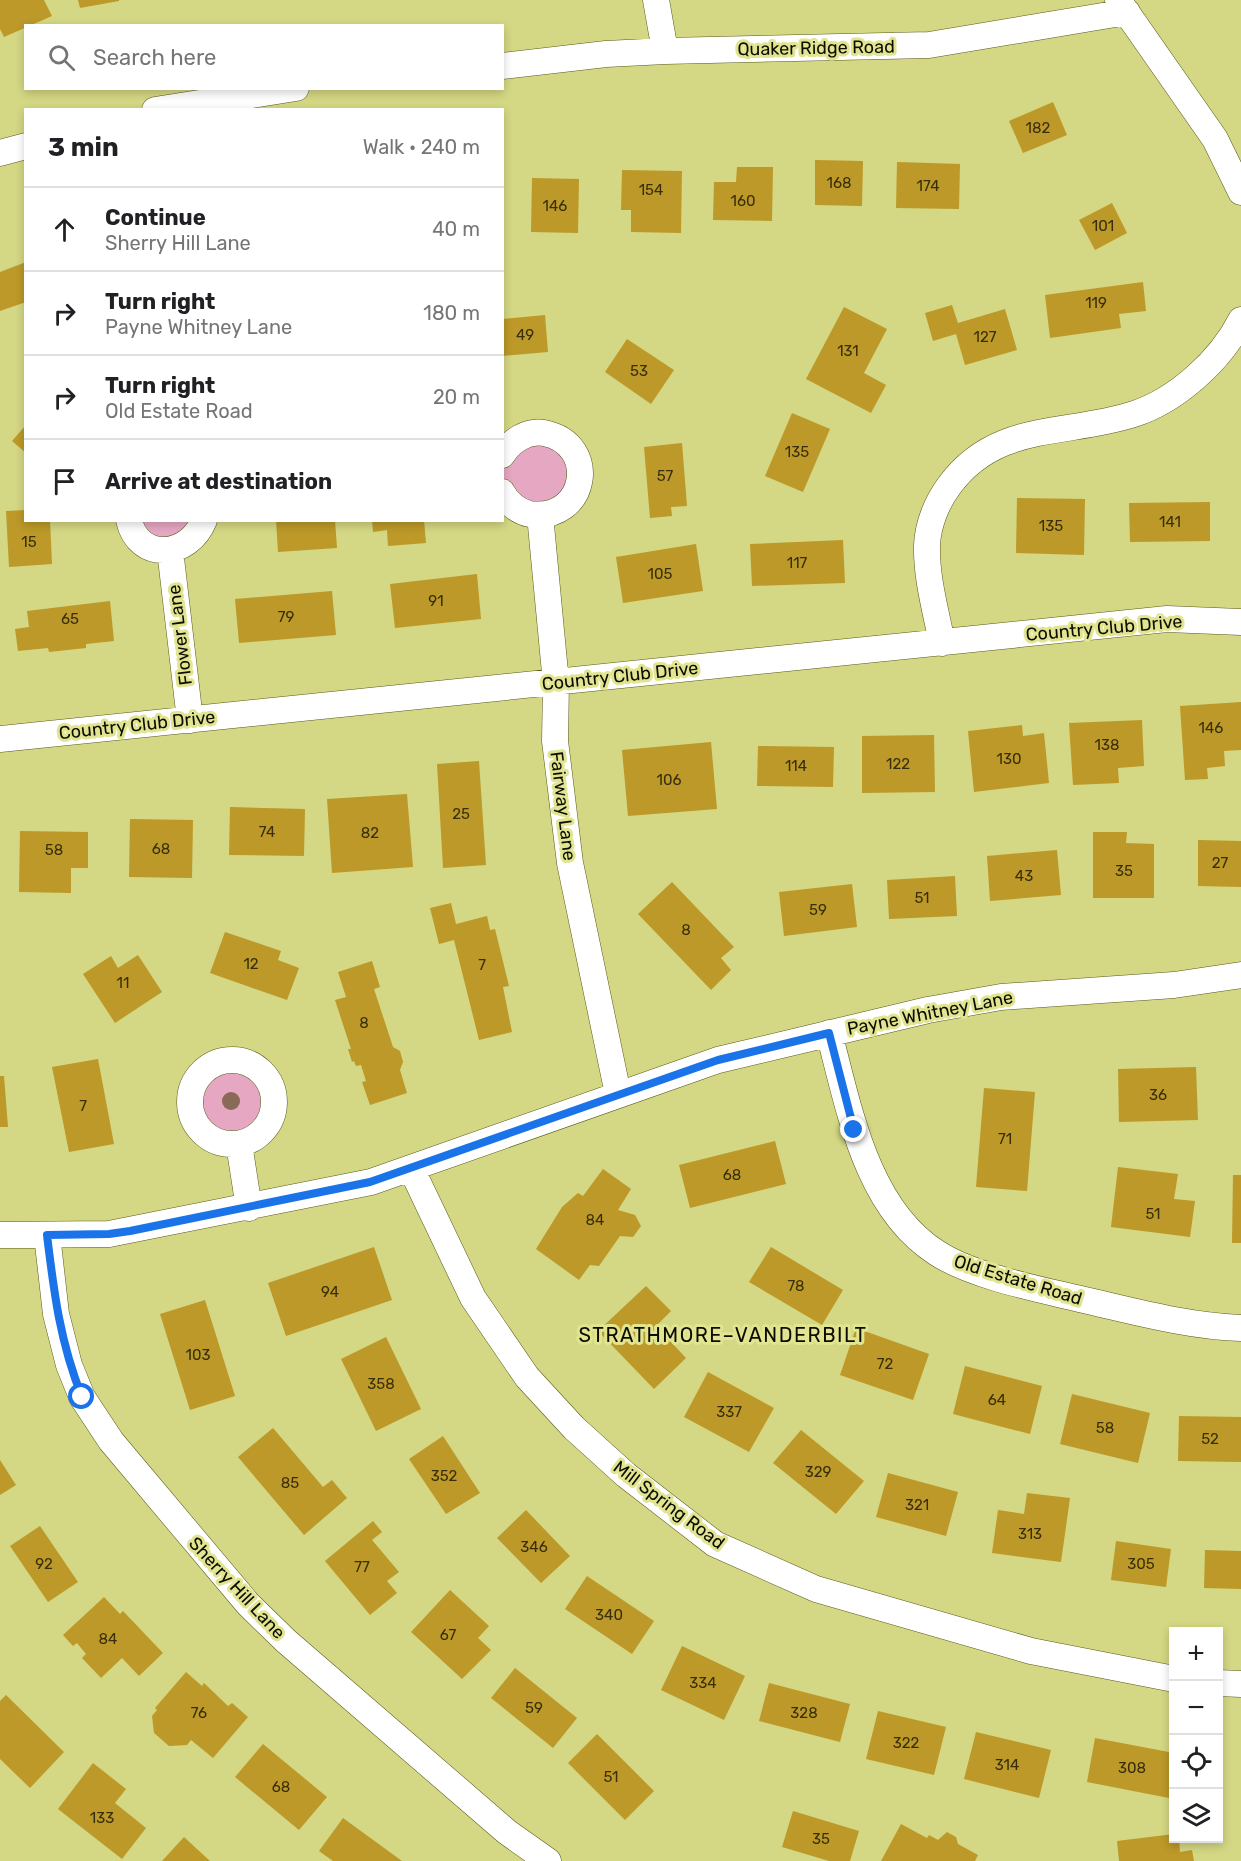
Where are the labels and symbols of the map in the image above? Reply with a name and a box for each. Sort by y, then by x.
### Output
street label: Quaker Ridge Road [737,36,895,60]
house number: 182 [1026,119,1051,137]
house number: 168 [826,174,852,192]
house number: 174 [917,177,939,195]
house number: 154 [639,181,663,199]
house number: 160 [731,192,756,210]
house number: 146 [543,197,567,215]
house number: 101 [1092,217,1114,235]
house number: 119 [1085,294,1107,312]
house number: 49 [516,326,534,344]
house number: 127 [974,328,997,346]
house number: 131 [837,342,859,360]
house number: 53 [630,362,648,380]
house number: 135 [785,443,809,461]
house number: 57 [657,467,674,485]
house number: 141 [1159,513,1181,531]
house number: 135 [1039,517,1063,535]
house number: 15 [21,533,37,551]
house number: 117 [787,554,808,572]
house number: 105 [648,565,673,583]
street label: Flower Lane [163,583,197,687]
house number: 91 [428,592,444,610]
house number: 79 [278,608,294,626]
house number: 65 [61,610,79,628]
street label: Country Club Drive [1025,610,1183,646]
street label: Country Club Drive [541,657,699,695]
street label: Country Club Drive [58,706,216,744]
house number: 146 [1199,719,1223,737]
house number: 138 [1095,736,1119,754]
street label: Fairway Lane [545,750,581,862]
house number: 130 [997,750,1021,768]
house number: 122 [886,755,910,773]
house number: 114 [785,757,807,775]
house number: 106 [657,771,682,789]
house number: 25 [452,805,470,823]
house number: 74 [259,823,275,841]
house number: 82 [361,824,379,842]
house number: 68 [152,840,170,858]
house number: 58 [45,841,63,859]
house number: 27 [1212,854,1229,872]
house number: 35 [1115,862,1133,880]
house number: 43 [1015,867,1033,885]
house number: 51 [914,889,930,907]
house number: 59 [809,901,827,919]
house number: 8 [681,921,691,939]
house number: 12 [243,955,259,973]
house number: 7 [478,956,486,974]
house number: 11 [117,974,129,992]
street label: Payne Whitney Lane [845,986,1015,1040]
house number: 8 [359,1014,369,1032]
house number: 36 [1149,1086,1167,1104]
house number: 7 [79,1097,87,1115]
route end [840,1116,866,1142]
house number: 71 [998,1130,1012,1148]
house number: 68 [723,1166,741,1184]
house number: 51 [1145,1205,1161,1223]
house number: 84 [586,1211,604,1229]
street label: Old Estate Road [951,1250,1085,1310]
house number: 78 [787,1277,805,1295]
house number: 94 [321,1283,339,1301]
district label: STRATHMORE–VANDERBILT [579,1323,867,1347]
house number: 103 [186,1346,210,1364]
house number: 72 [877,1355,893,1373]
house number: 358 [367,1375,395,1393]
route start [68,1383,94,1409]
house number: 64 [988,1391,1006,1409]
house number: 337 [716,1403,742,1421]
house number: 58 [1096,1419,1114,1437]
house number: 52 [1201,1430,1219,1448]
street label: Mill Spring Road [609,1456,729,1554]
house number: 329 [805,1463,831,1481]
house number: 352 [431,1467,458,1485]
house number: 85 [281,1474,299,1492]
house number: 321 [905,1496,929,1514]
house number: 313 [1018,1525,1042,1543]
street label: Sherry Hill Lane [184,1533,290,1643]
house number: 346 [520,1538,548,1556]
house number: 92 [35,1555,53,1573]
house number: 305 [1127,1555,1155,1573]
house number: 77 [354,1558,370,1576]
house number: 340 [595,1606,623,1624]
house number: 67 [440,1626,456,1644]
house number: 84 [99,1630,117,1648]
house number: 334 [689,1674,717,1692]
house number: 59 [525,1699,543,1717]
house number: 76 [191,1704,207,1722]
house number: 328 [790,1704,818,1722]
house number: 322 [893,1734,919,1752]
house number: 314 [995,1756,1019,1774]
house number: 308 [1118,1759,1146,1777]
house number: 51 [603,1768,619,1786]
house number: 68 [272,1778,290,1796]
house number: 133 [90,1809,114,1827]
house number: 35 [812,1830,830,1848]

